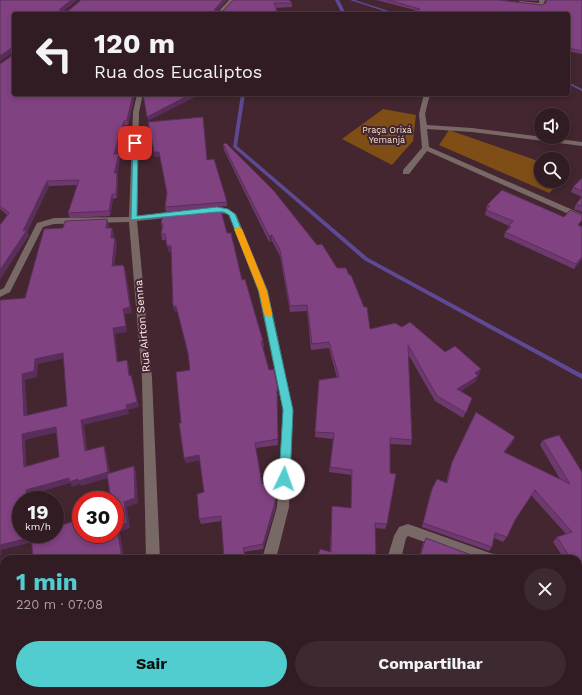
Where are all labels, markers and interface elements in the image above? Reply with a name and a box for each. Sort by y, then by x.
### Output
text: 120 m [94,27,175,60]
icon: left [28,28,80,80]
text: Rua dos Eucaliptos [94,61,262,82]
map controls [534,108,570,188]
button: sound [534,108,570,144]
park label: Praça Orixá Yemanjá [362,125,412,145]
pin [118,126,152,160]
icon: arrive [124,132,146,154]
button: search [534,152,570,188]
street label: Rua Airton Senna [132,279,153,373]
position arrow [263,458,305,500]
speed limit sign: 30 [72,491,124,543]
text: 19 [28,500,48,524]
text: km/h [25,521,51,532]
text: 1 min [16,568,78,596]
button: close [524,568,566,610]
text: 220 m · 07:08 [16,597,103,612]
button: Sair [16,641,287,687]
button: Compartilhar [295,641,566,687]

